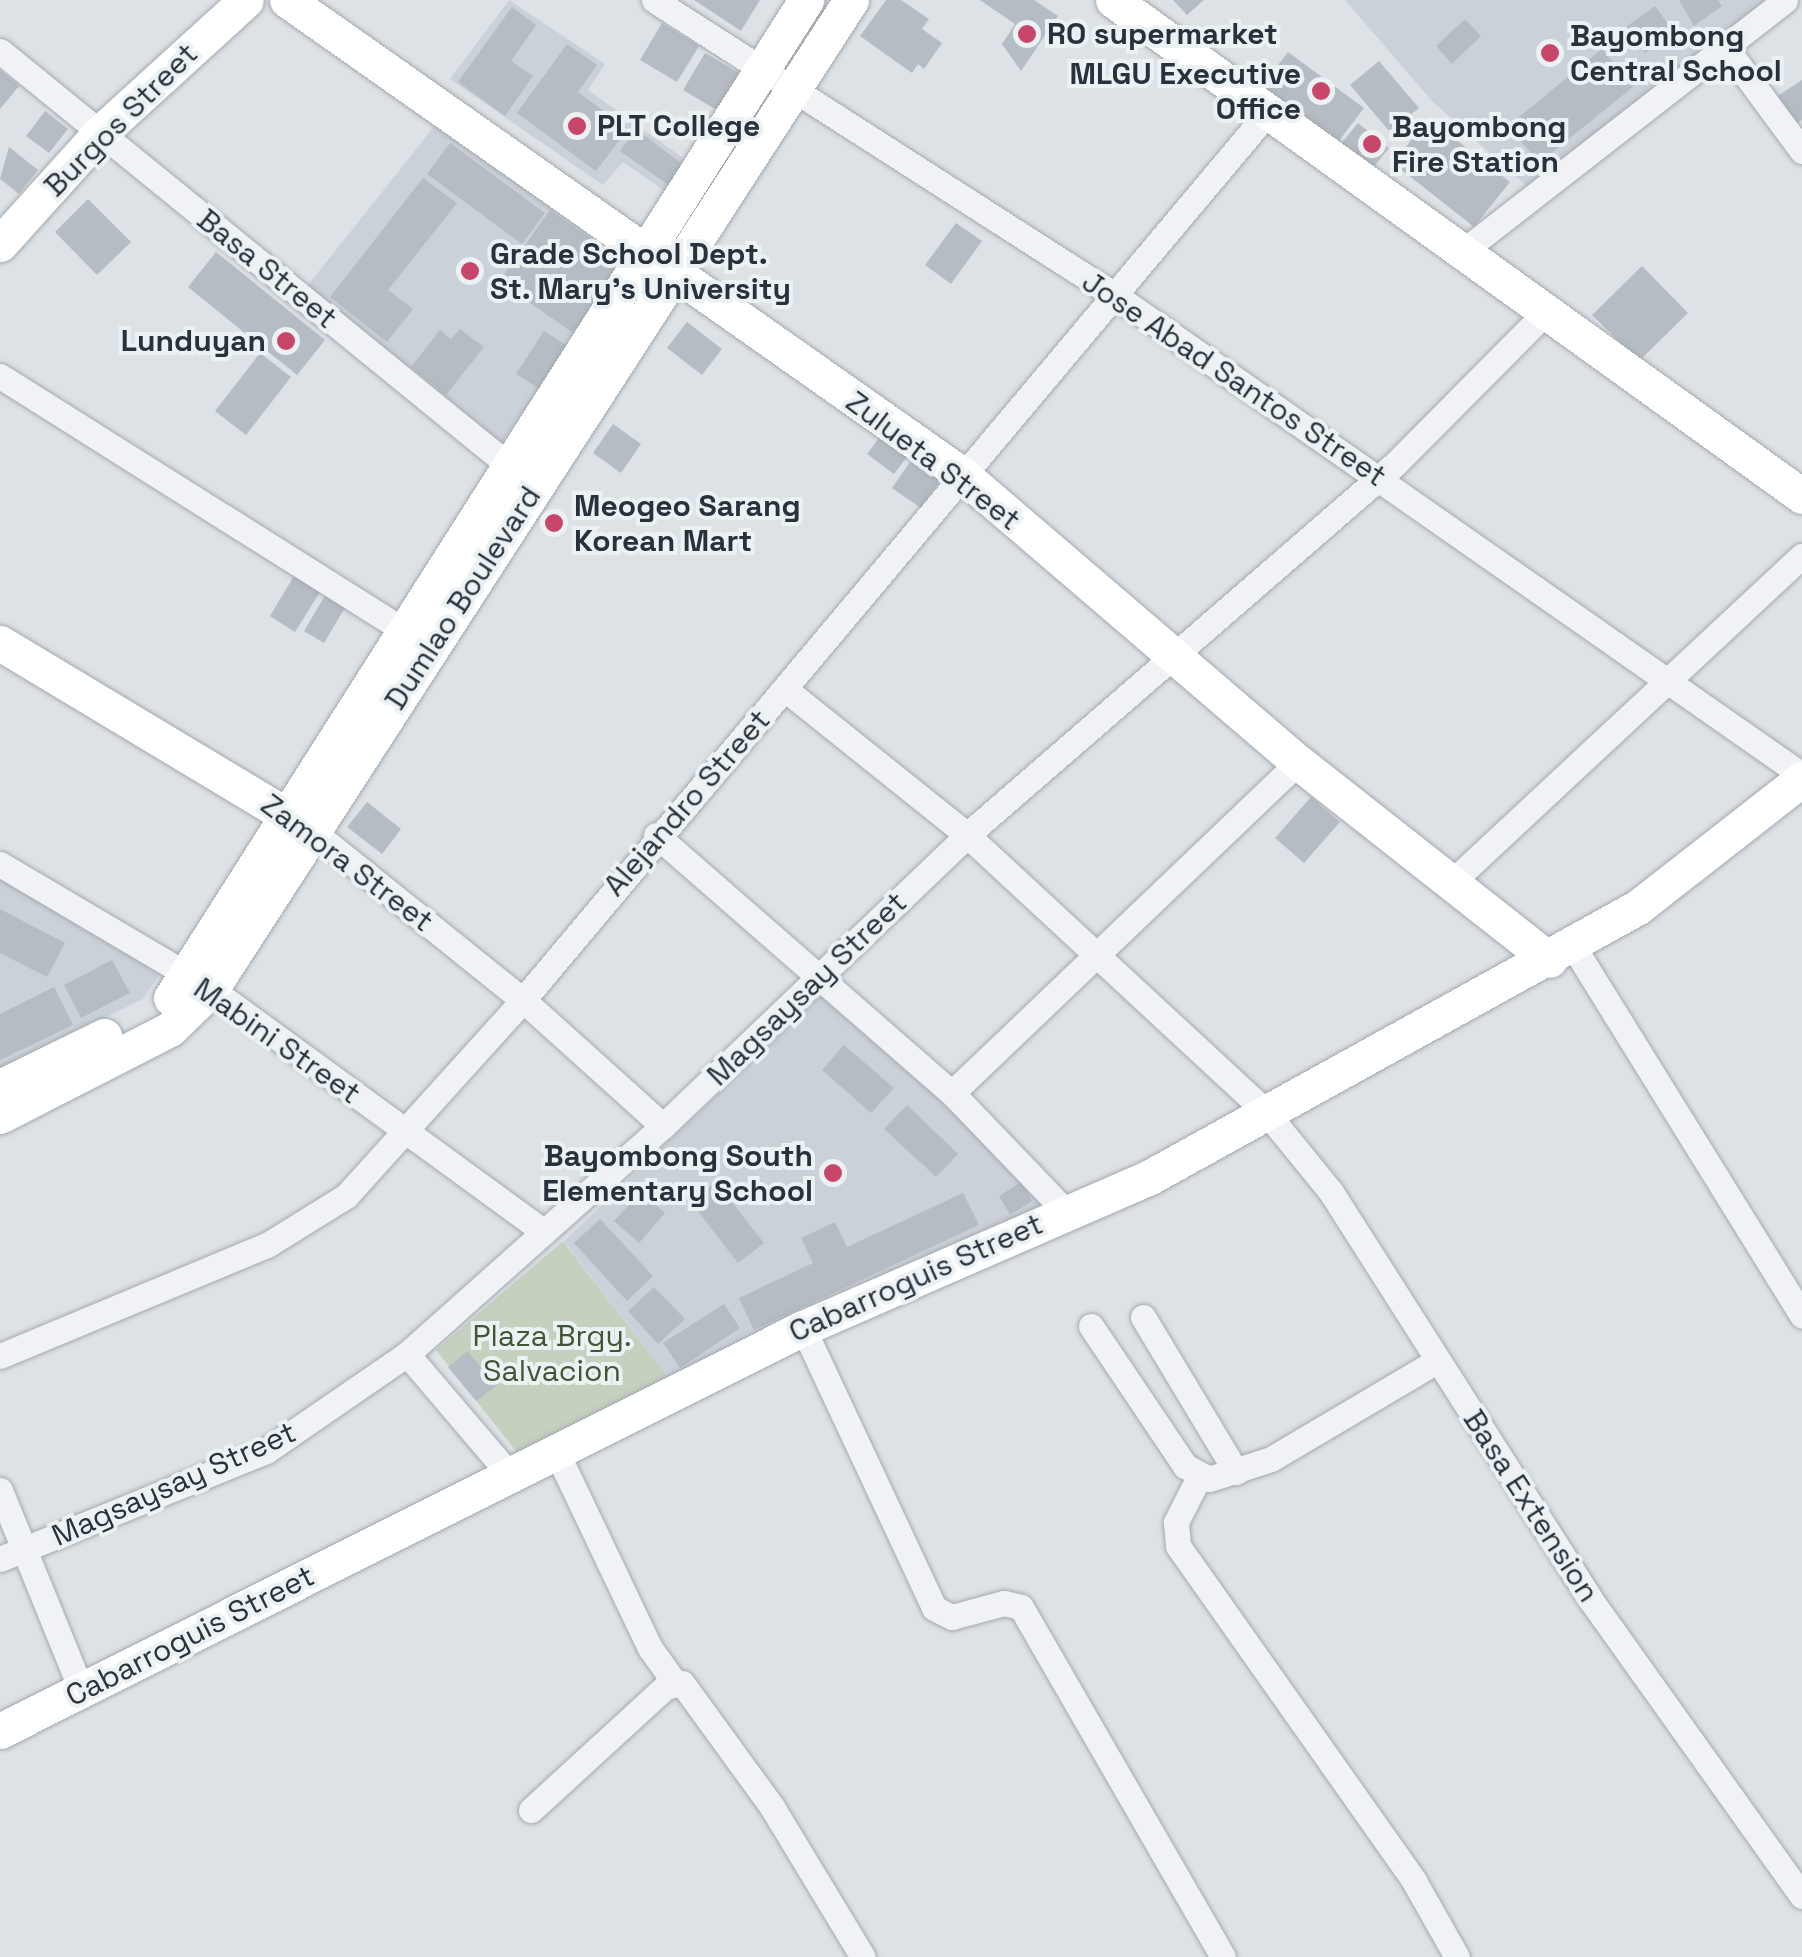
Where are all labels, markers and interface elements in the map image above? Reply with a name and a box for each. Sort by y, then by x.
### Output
place label: RO supermarket [1047,16,1278,52]
place label: Bayombong Central School [1570,18,1782,88]
marker: RO supermarket [1016,23,1038,45]
street label: Burgos Street [37,36,205,204]
marker: Bayombong Central School [1539,42,1561,64]
place label: MLGU Executive Office [1070,56,1301,126]
marker: MLGU Executive Office [1310,80,1332,102]
place label: PLT College [597,108,761,144]
place label: Bayombong Fire Station [1392,109,1566,180]
marker: PLT College [566,115,588,137]
marker: Bayombong Fire Station [1361,133,1383,155]
street label: Basa Street [190,202,344,336]
place label: Grade School Dept. St. Mary's University [490,236,792,306]
marker: Grade School Dept. St. Mary's University [459,260,481,282]
street label: Jose Abad Santos Street [1075,264,1393,494]
place label: Lunduyan [121,323,266,359]
marker: Lunduyan [275,330,297,352]
street label: Zulueta Street [839,384,1027,538]
street label: Dumlao Boulevard [377,480,549,716]
place label: Meogeo Sarang Korean Mart [574,488,801,558]
marker: Meogeo Sarang Korean Mart [543,512,565,534]
street label: Alejandro Street [596,702,778,904]
street label: Zamora Street [254,787,440,939]
street label: Magsaysay Street [700,885,914,1093]
street label: Mabini Street [187,970,367,1112]
place label: Bayombong South Elementary School [542,1138,813,1208]
marker: Bayombong South Elementary School [822,1162,844,1184]
street label: Cabarroguis Street [784,1206,1048,1350]
park label: Plaza Brgy. Salvacion [473,1318,631,1388]
street label: Basa Extension [1456,1403,1606,1609]
street label: Magsaysay Street [46,1414,302,1554]
street label: Cabarroguis Street [60,1558,320,1714]

